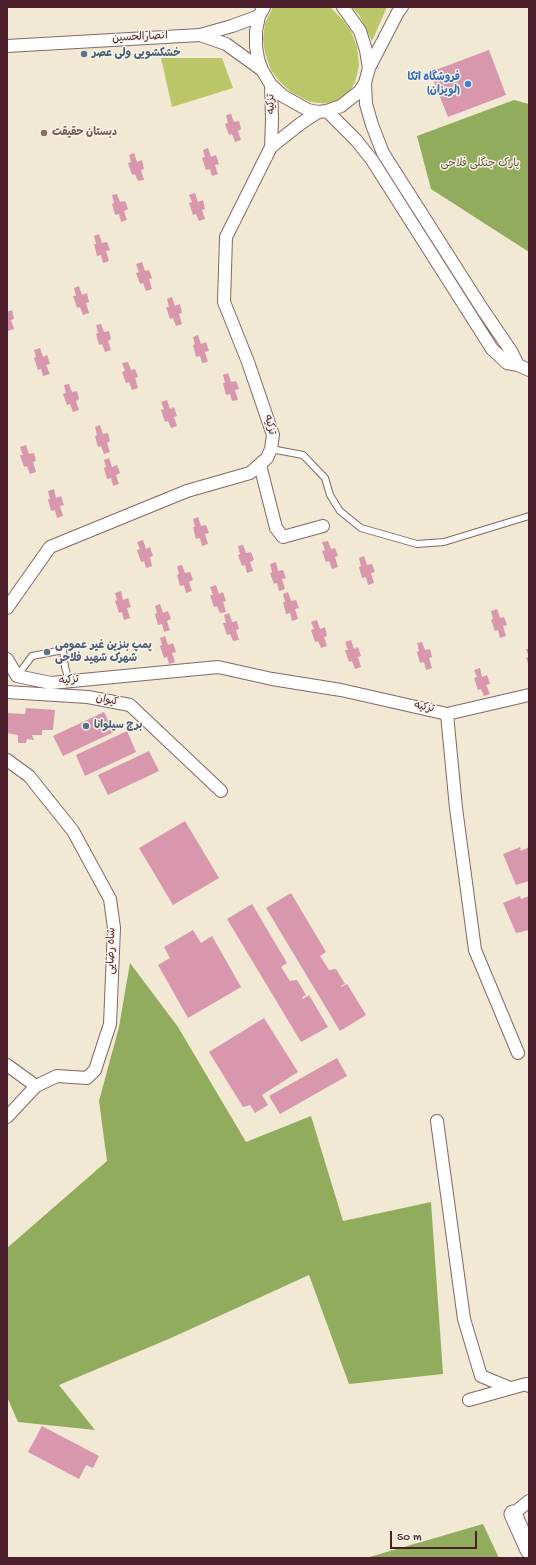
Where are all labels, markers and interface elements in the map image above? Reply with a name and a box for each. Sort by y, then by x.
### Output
street label: انصارالحسین [112,30,168,46]
place label: خشکشویی ولی عصر [92,47,180,61]
marker: خشکشویی ولی عصر [79,49,89,59]
place label: فروشگاه اتکا (لویزان) [408,71,460,97]
marker: فروشگاه اتکا (لویزان) [463,79,473,89]
street label: تزکیه [265,94,279,114]
place label: دبستان حقیقت [52,126,117,140]
marker: دبستان حقیقت [39,128,49,138]
park label: پارک جنگلی فلاحی [441,157,519,171]
street label: تزکیه [260,414,278,436]
place label: پمپ بنزین غیر عمومی شهرک شهید فلاحی [55,639,152,665]
marker: پمپ بنزین غیر عمومی شهرک شهید فلاحی [42,647,52,657]
street label: تزکیه [58,673,80,689]
street label: کیوان [95,692,119,710]
street label: تزکیه [413,699,435,717]
place label: برج سیلوانا [94,719,142,733]
marker: برج سیلوانا [81,721,91,731]
street label: شاه رضایی [105,927,119,975]
scale bar [392,1523,479,1549]
text: 50 m [397,1531,422,1545]

